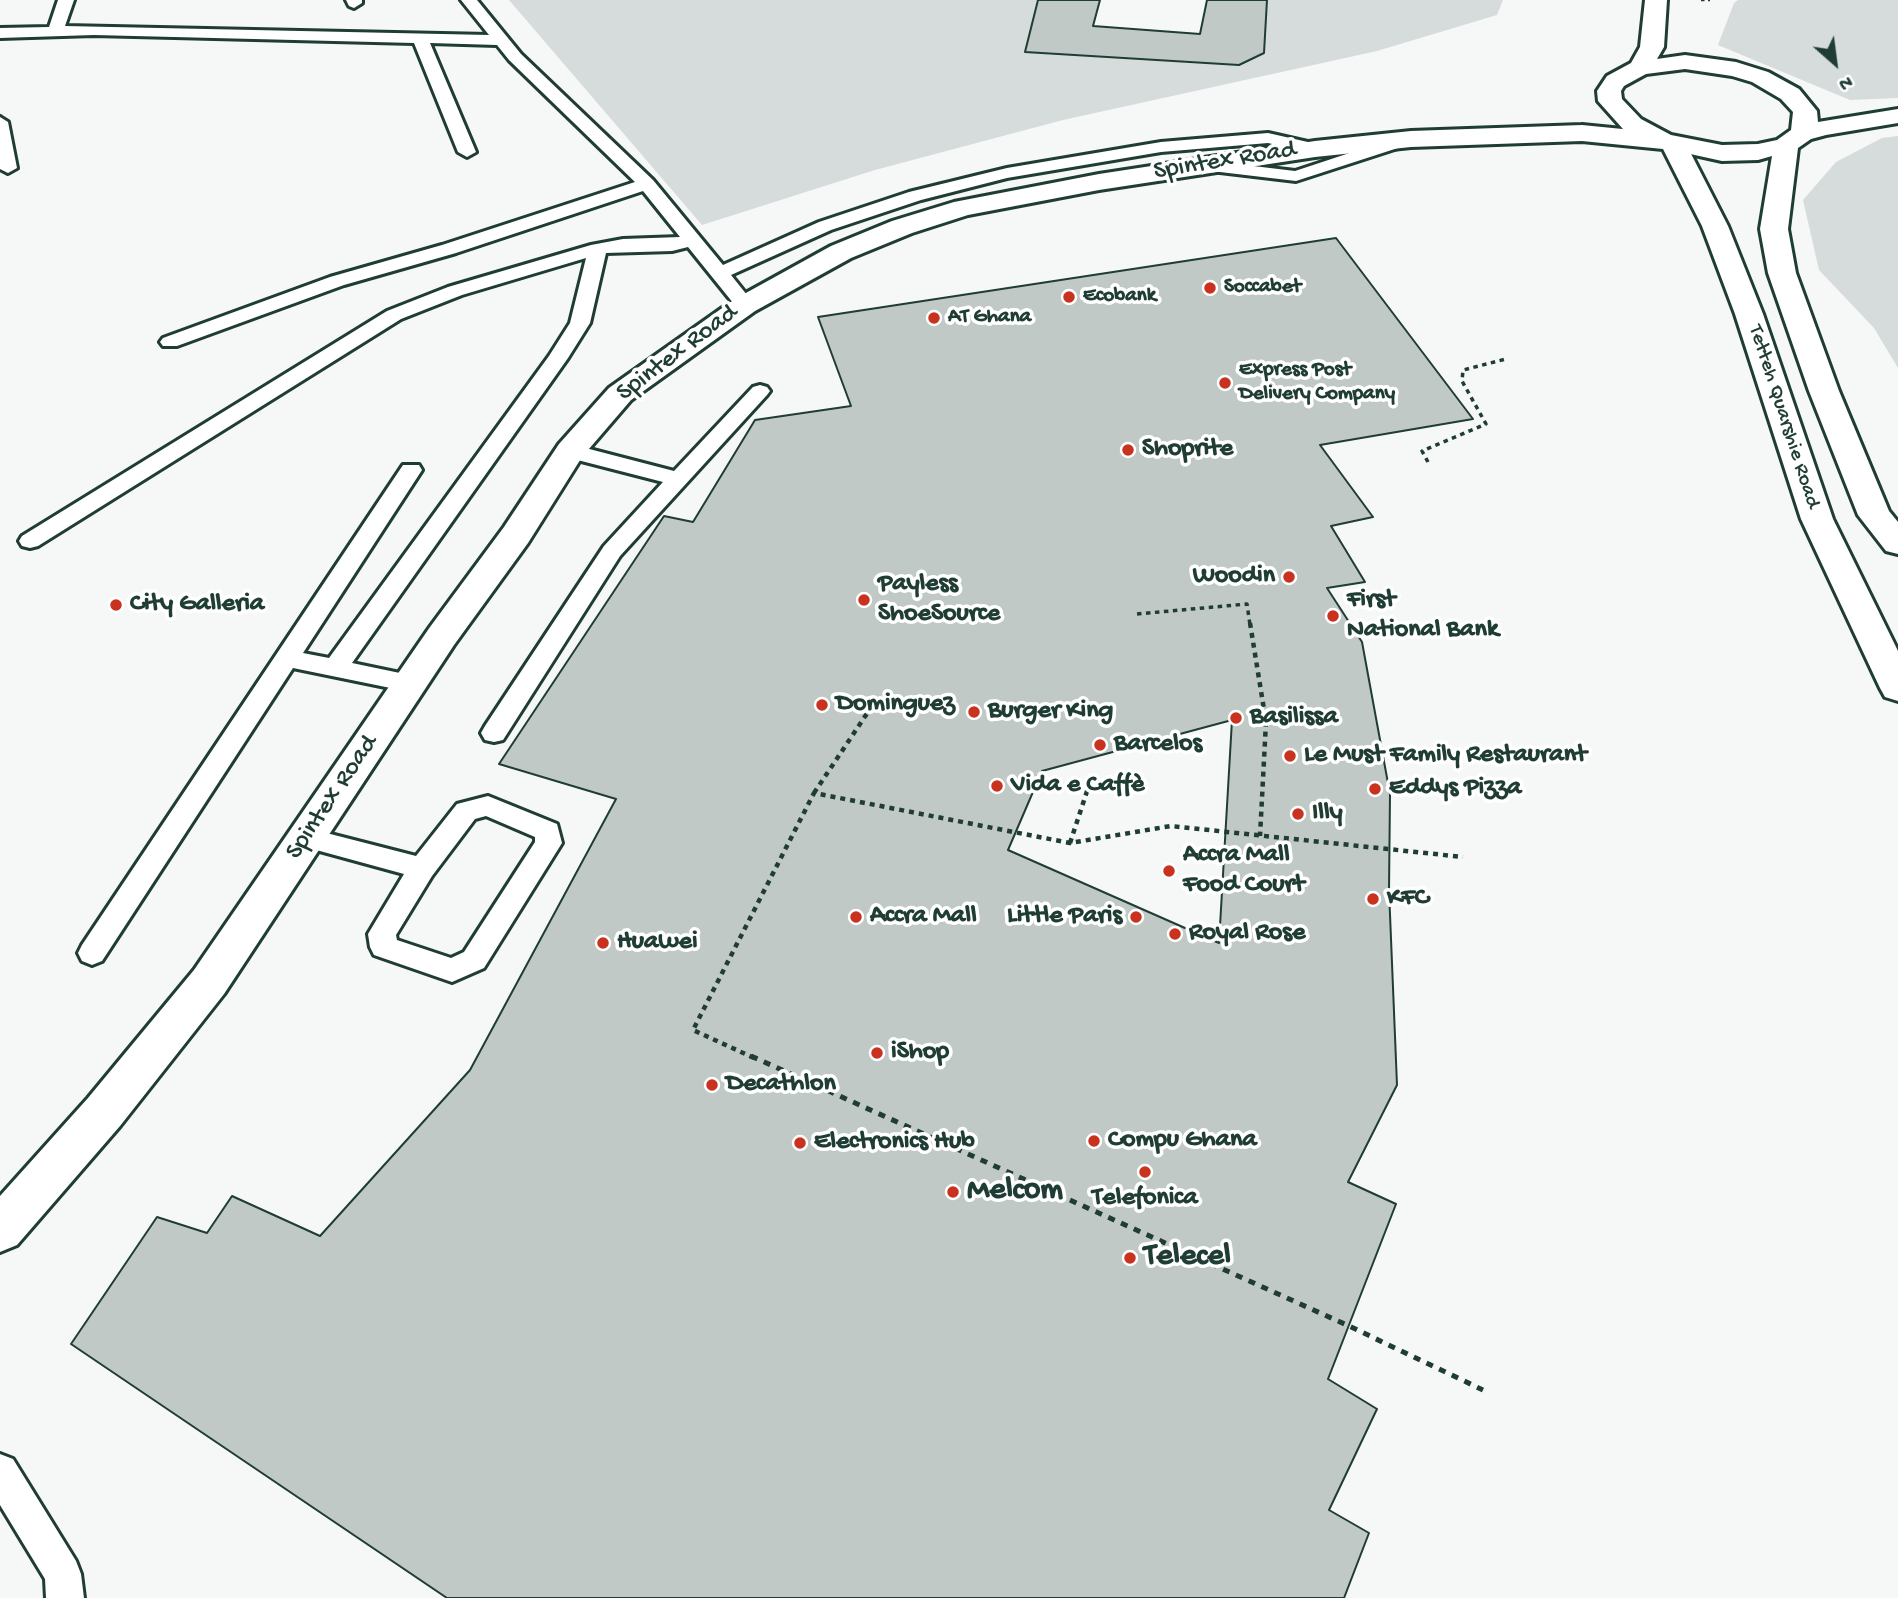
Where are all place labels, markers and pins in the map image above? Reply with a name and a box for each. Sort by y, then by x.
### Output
place label: Soccabet [1224,275,1301,301]
marker: Soccabet [1202,280,1218,296]
place label: Ecobank [1083,284,1156,310]
marker: Ecobank [1061,289,1077,305]
place label: AT Ghana [948,305,1031,331]
marker: AT Ghana [926,310,942,326]
place label: Express Post Delivery Company [1239,358,1395,408]
marker: Express Post Delivery Company [1217,375,1233,391]
place label: Shoprite [1142,434,1233,466]
marker: Shoprite [1120,442,1136,458]
place label: Woodin [1193,561,1275,593]
place label: Payless ShoeSource [878,569,1000,630]
marker: Woodin [1281,569,1297,585]
place label: First National Bank [1347,585,1498,646]
place label: City Galleria [130,589,264,621]
marker: Payless ShoeSource [856,592,872,608]
marker: City Galleria [108,597,124,613]
marker: First National Bank [1325,608,1341,624]
place label: Dominguez [836,689,955,721]
place label: Burger King [988,696,1113,728]
marker: Dominguez [814,697,830,713]
place label: Basilissa [1250,702,1338,734]
marker: Burger King [966,704,982,720]
marker: Basilissa [1228,710,1244,726]
place label: Barcelos [1114,729,1202,761]
marker: Barcelos [1092,737,1108,753]
place label: Le Must Family Restaurant [1304,740,1587,772]
marker: Le Must Family Restaurant [1282,748,1298,764]
place label: Vida e Caffè [1011,770,1144,802]
place label: Eddys Pizza [1389,773,1522,805]
marker: Vida e Caffè [989,778,1005,794]
marker: Eddys Pizza [1367,781,1383,797]
place label: Illy [1312,798,1342,830]
marker: Illy [1290,806,1306,822]
place label: Accra Mall Food Court [1183,840,1304,902]
marker: Accra Mall Food Court [1161,863,1177,879]
place label: KFC [1387,883,1429,915]
marker: KFC [1365,891,1381,907]
place label: Accra Mall [870,901,977,933]
place label: Little Paris [1007,901,1122,933]
marker: Accra Mall [848,909,864,925]
marker: Little Paris [1128,909,1144,925]
place label: Royal Rose [1189,918,1305,950]
marker: Royal Rose [1167,926,1183,942]
place label: Huawei [617,927,698,959]
marker: Huawei [595,935,611,951]
place label: iShop [891,1037,949,1069]
marker: iShop [869,1045,885,1061]
place label: Decathlon [726,1069,836,1101]
marker: Decathlon [704,1077,720,1093]
place label: Compu Ghana [1108,1125,1257,1157]
place label: Electronics Hub [814,1127,975,1159]
marker: Compu Ghana [1086,1133,1102,1149]
marker: Electronics Hub [792,1135,808,1151]
marker: Telefonica [1137,1164,1153,1180]
place label: Melcom [967,1173,1063,1211]
place label: Telefonica [1092,1183,1198,1215]
marker: Melcom [945,1184,961,1200]
place label: Telecel [1144,1239,1231,1277]
marker: Telecel [1122,1250,1138,1266]

